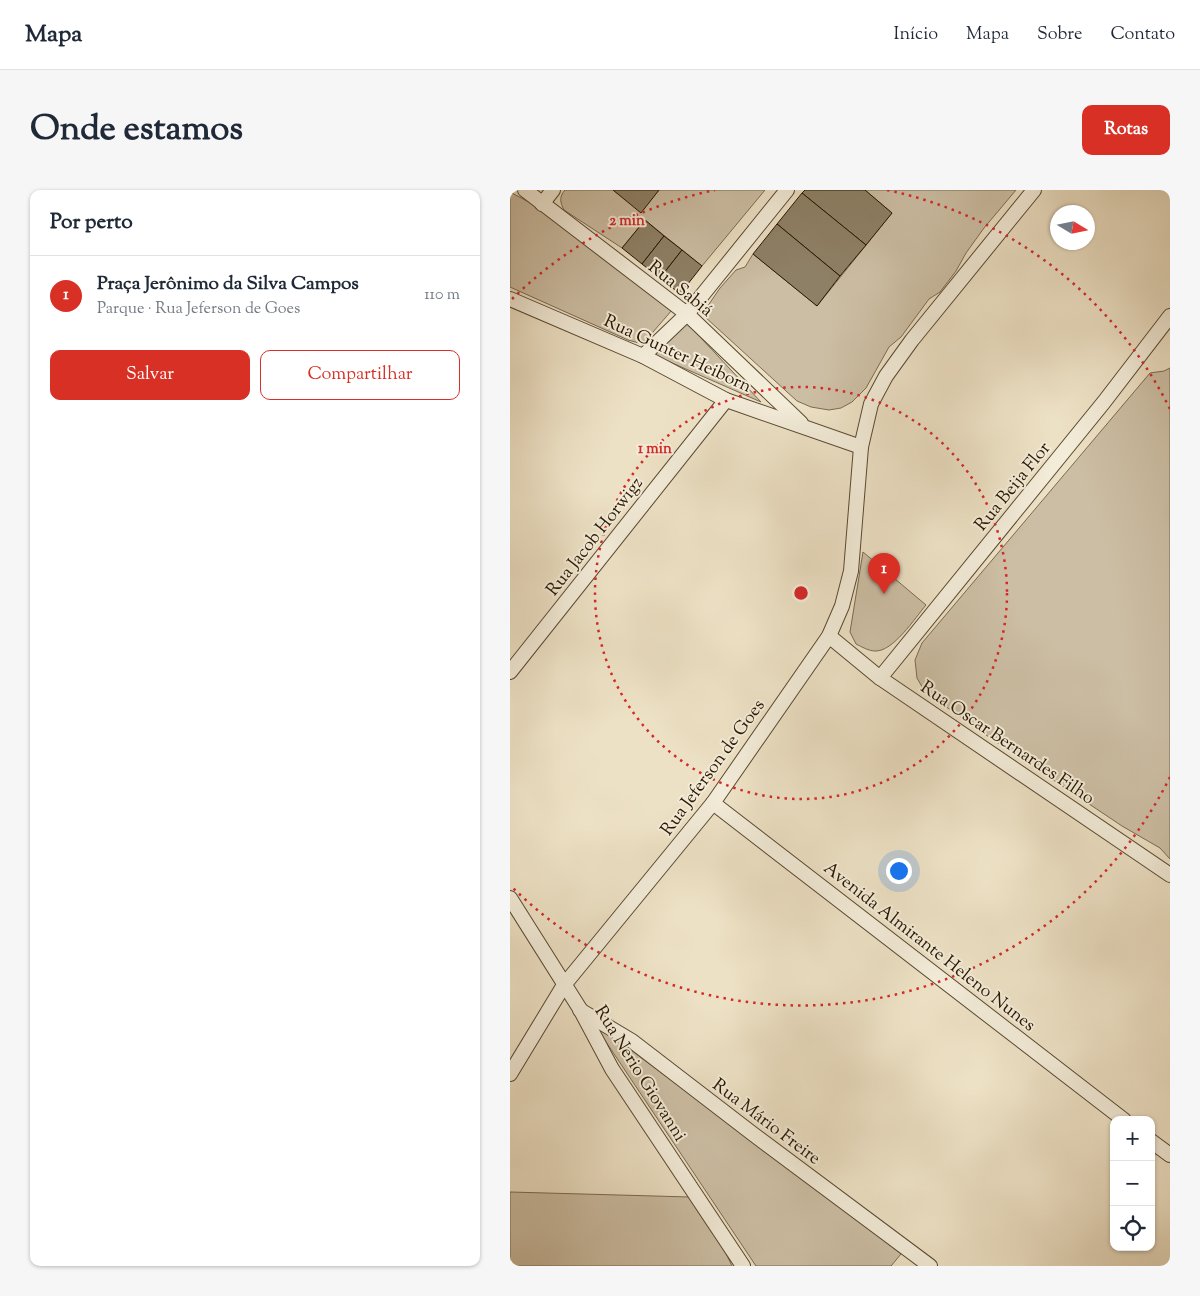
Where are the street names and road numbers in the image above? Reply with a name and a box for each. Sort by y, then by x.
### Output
street label: Rua Sabiá [642,255,718,324]
street label: Rua Gunter Heiborn [599,309,756,401]
street label: Rua Beija Flor [969,437,1058,538]
street label: Rua Jacob Horwigz [541,472,650,602]
street label: Rua Oscar Bernardes Filho [914,675,1099,812]
street label: Rua Jeferson de Goes [655,695,772,842]
street label: Avenida Almirante Heleno Nunes [817,856,1040,1039]
street label: Rua Nerio Giovanni [587,1001,692,1147]
street label: Rua Mário Freire [706,1073,826,1172]

